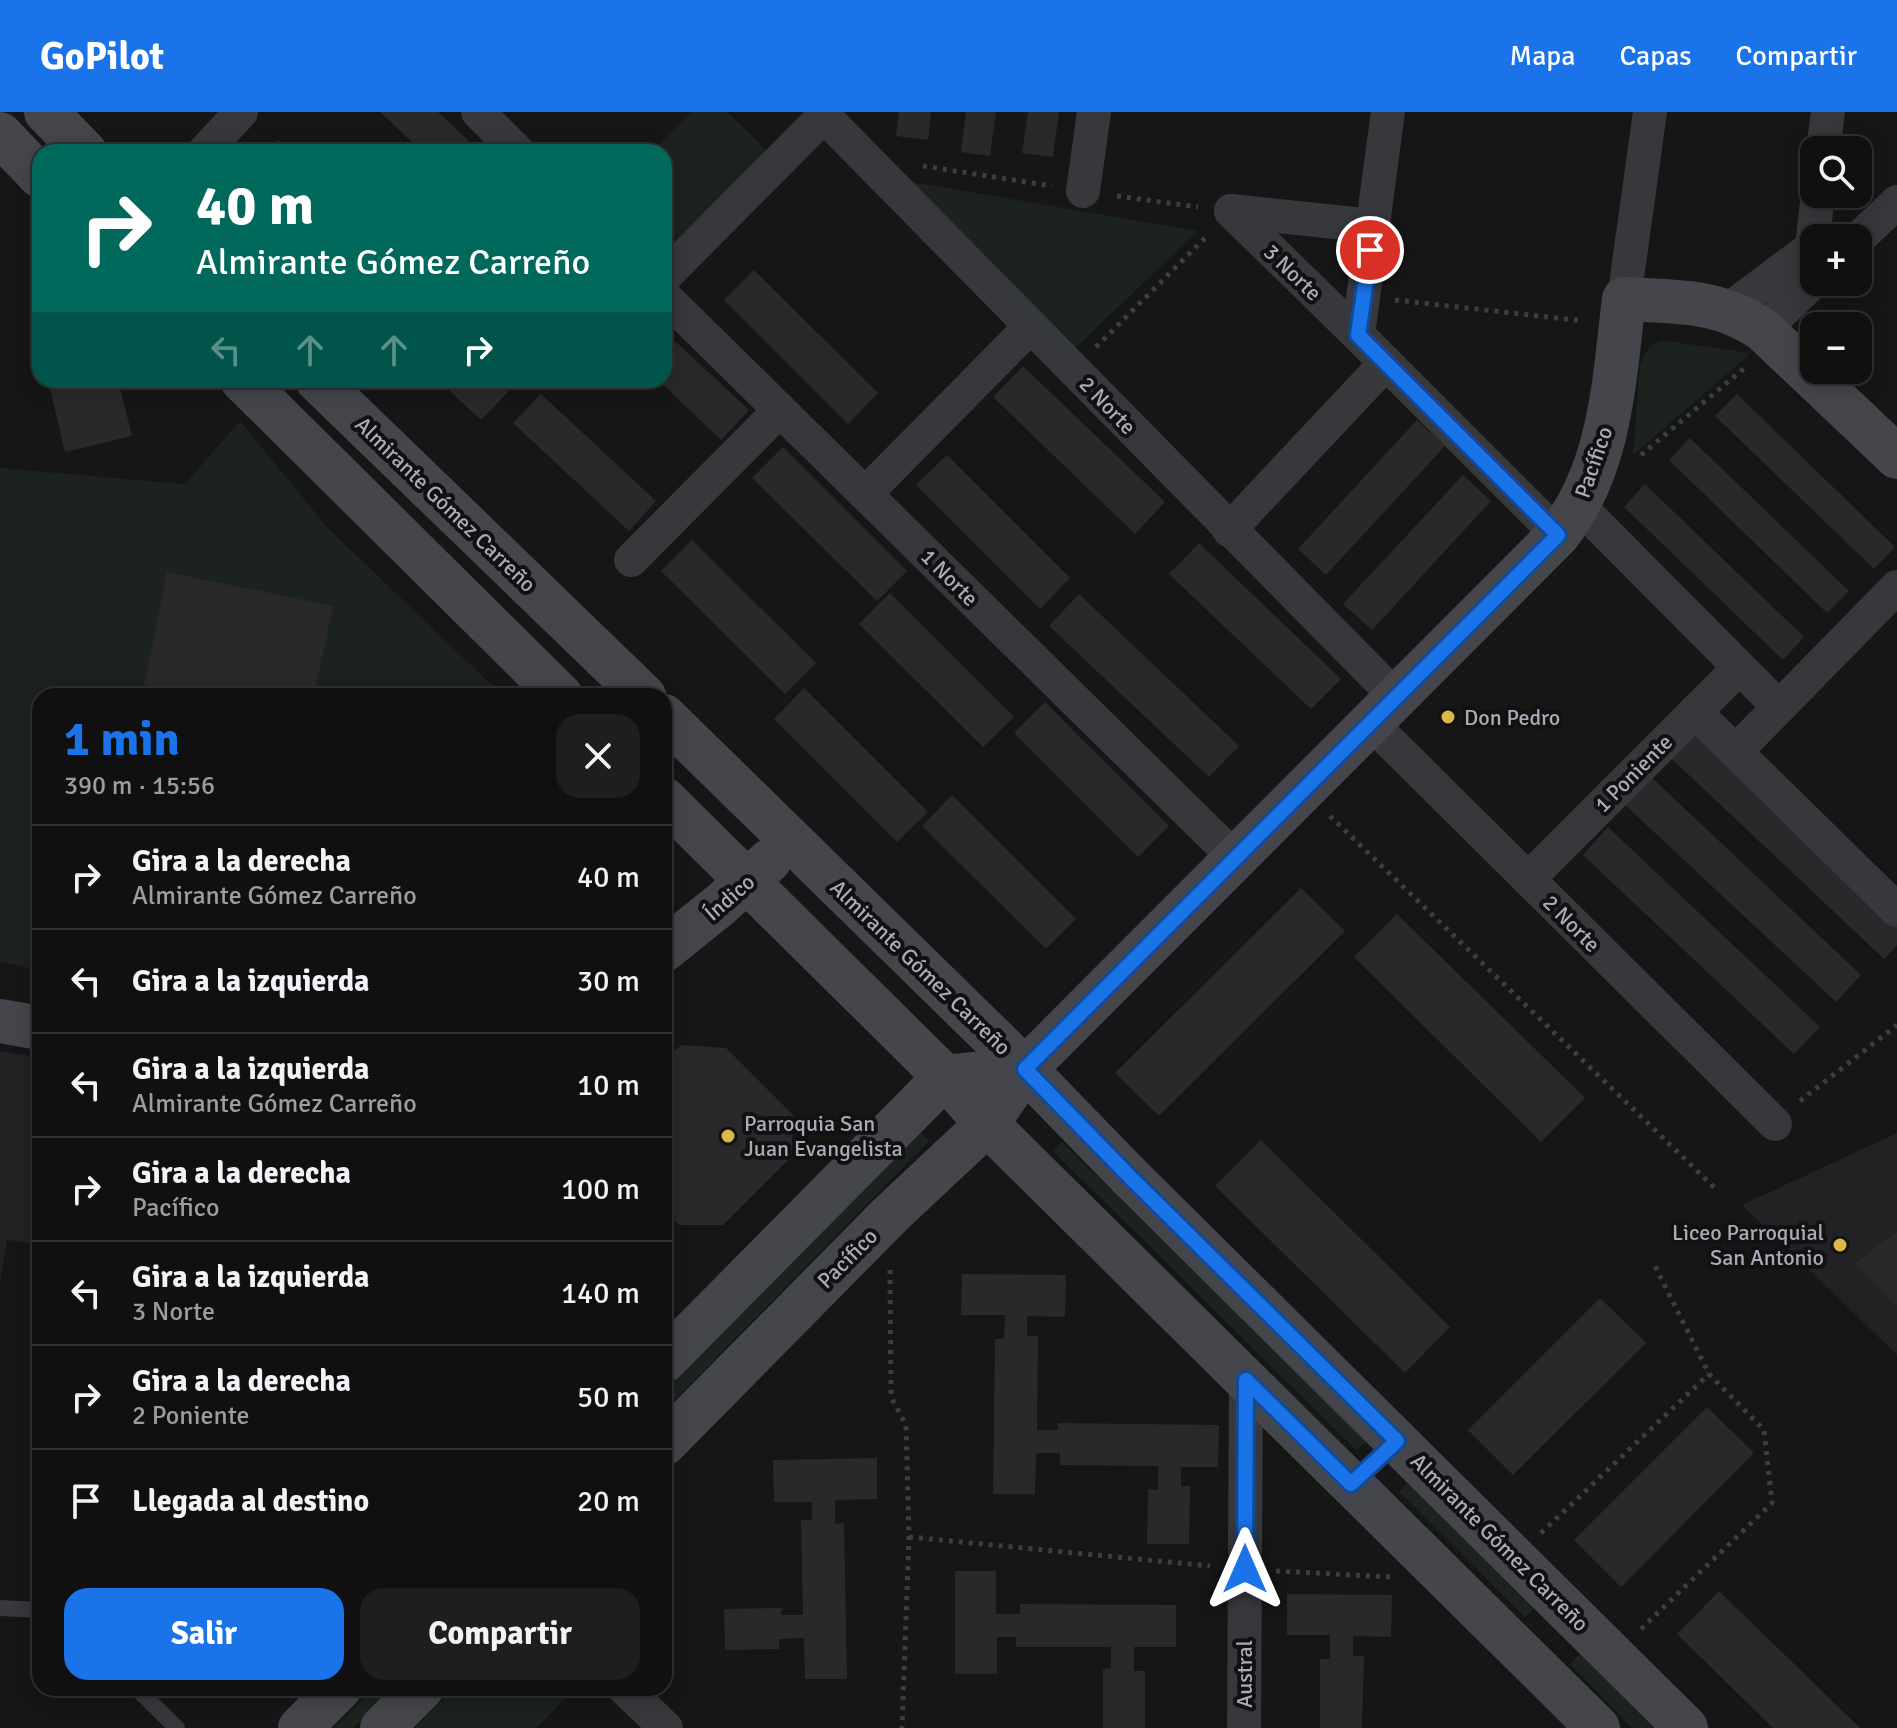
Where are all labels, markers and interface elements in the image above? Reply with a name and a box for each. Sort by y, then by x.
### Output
text: GoPilot [40,33,164,80]
text: Mapa [1510,39,1575,73]
text: Capas [1619,39,1692,73]
text: Compartir [1736,39,1857,73]
map controls [1800,136,1872,384]
button: search [1800,136,1872,208]
text: 40 m [196,171,314,240]
icon: right [64,176,168,280]
pin [1336,216,1404,284]
button: + [1800,224,1872,296]
icon: arrive [1348,228,1392,272]
street label: 3 Norte [1258,238,1327,306]
text: Almirante Gómez Carreño [196,240,590,285]
button: − [1800,312,1872,384]
icon: left [204,328,248,372]
icon: ahead [288,328,332,372]
icon: ahead [372,328,416,372]
icon: right [456,328,500,372]
street label: 2 Norte [1074,371,1142,440]
street label: Almirante Gómez Carreño [350,411,542,598]
street label: Pacífico [1569,423,1618,502]
street label: 1 Norte [915,543,984,612]
place label: Don Pedro [1464,704,1560,731]
marker: Don Pedro [1439,708,1457,726]
text: 1 min [64,710,180,769]
button: close [556,714,640,798]
street label: 1 Poniente [1589,729,1678,818]
text: 390 m · 15:56 [64,770,215,802]
text: Gira a la derecha [132,843,351,880]
icon: right [64,855,108,899]
text: 40 m [577,859,640,896]
street label: Índico [699,868,760,926]
street label: Almirante Gómez Carreño [825,874,1017,1061]
text: Almirante Gómez Carreño [132,880,417,912]
street label: 2 Norte [1537,889,1606,958]
icon: left [64,959,108,1003]
text: Gira a la izquierda [132,963,369,1000]
text: 30 m [577,963,640,1000]
text: Gira a la izquierda [132,1051,369,1088]
icon: left [64,1063,108,1107]
text: 10 m [577,1067,640,1104]
text: Almirante Gómez Carreño [132,1088,417,1120]
place label: Parroquia San Juan Evangelista [744,1110,903,1162]
marker: Parroquia San Juan Evangelista [719,1127,737,1145]
text: Gira a la derecha [132,1155,351,1192]
icon: right [64,1167,108,1211]
text: 100 m [561,1171,640,1208]
text: Pacífico [132,1192,219,1224]
place label: Liceo Parroquial San Antonio [1672,1219,1824,1271]
street label: Pacífico [812,1223,883,1294]
marker: Liceo Parroquial San Antonio [1831,1236,1849,1254]
text: Gira a la izquierda [132,1259,369,1296]
icon: left [64,1271,108,1315]
text: 140 m [561,1275,640,1312]
text: 3 Norte [132,1296,215,1328]
text: Gira a la derecha [132,1363,351,1400]
icon: right [64,1375,108,1419]
text: 50 m [577,1379,640,1416]
text: 2 Poniente [132,1400,250,1432]
street label: Almirante Gómez Carreño [1405,1448,1594,1637]
icon: arrive [64,1479,108,1523]
text: Llegada al destino [132,1483,369,1520]
text: 20 m [577,1483,640,1520]
position arrow [1203,1527,1287,1611]
button: Salir [64,1588,344,1680]
button: Compartir [360,1588,640,1680]
street label: Austral [1231,1640,1258,1708]

